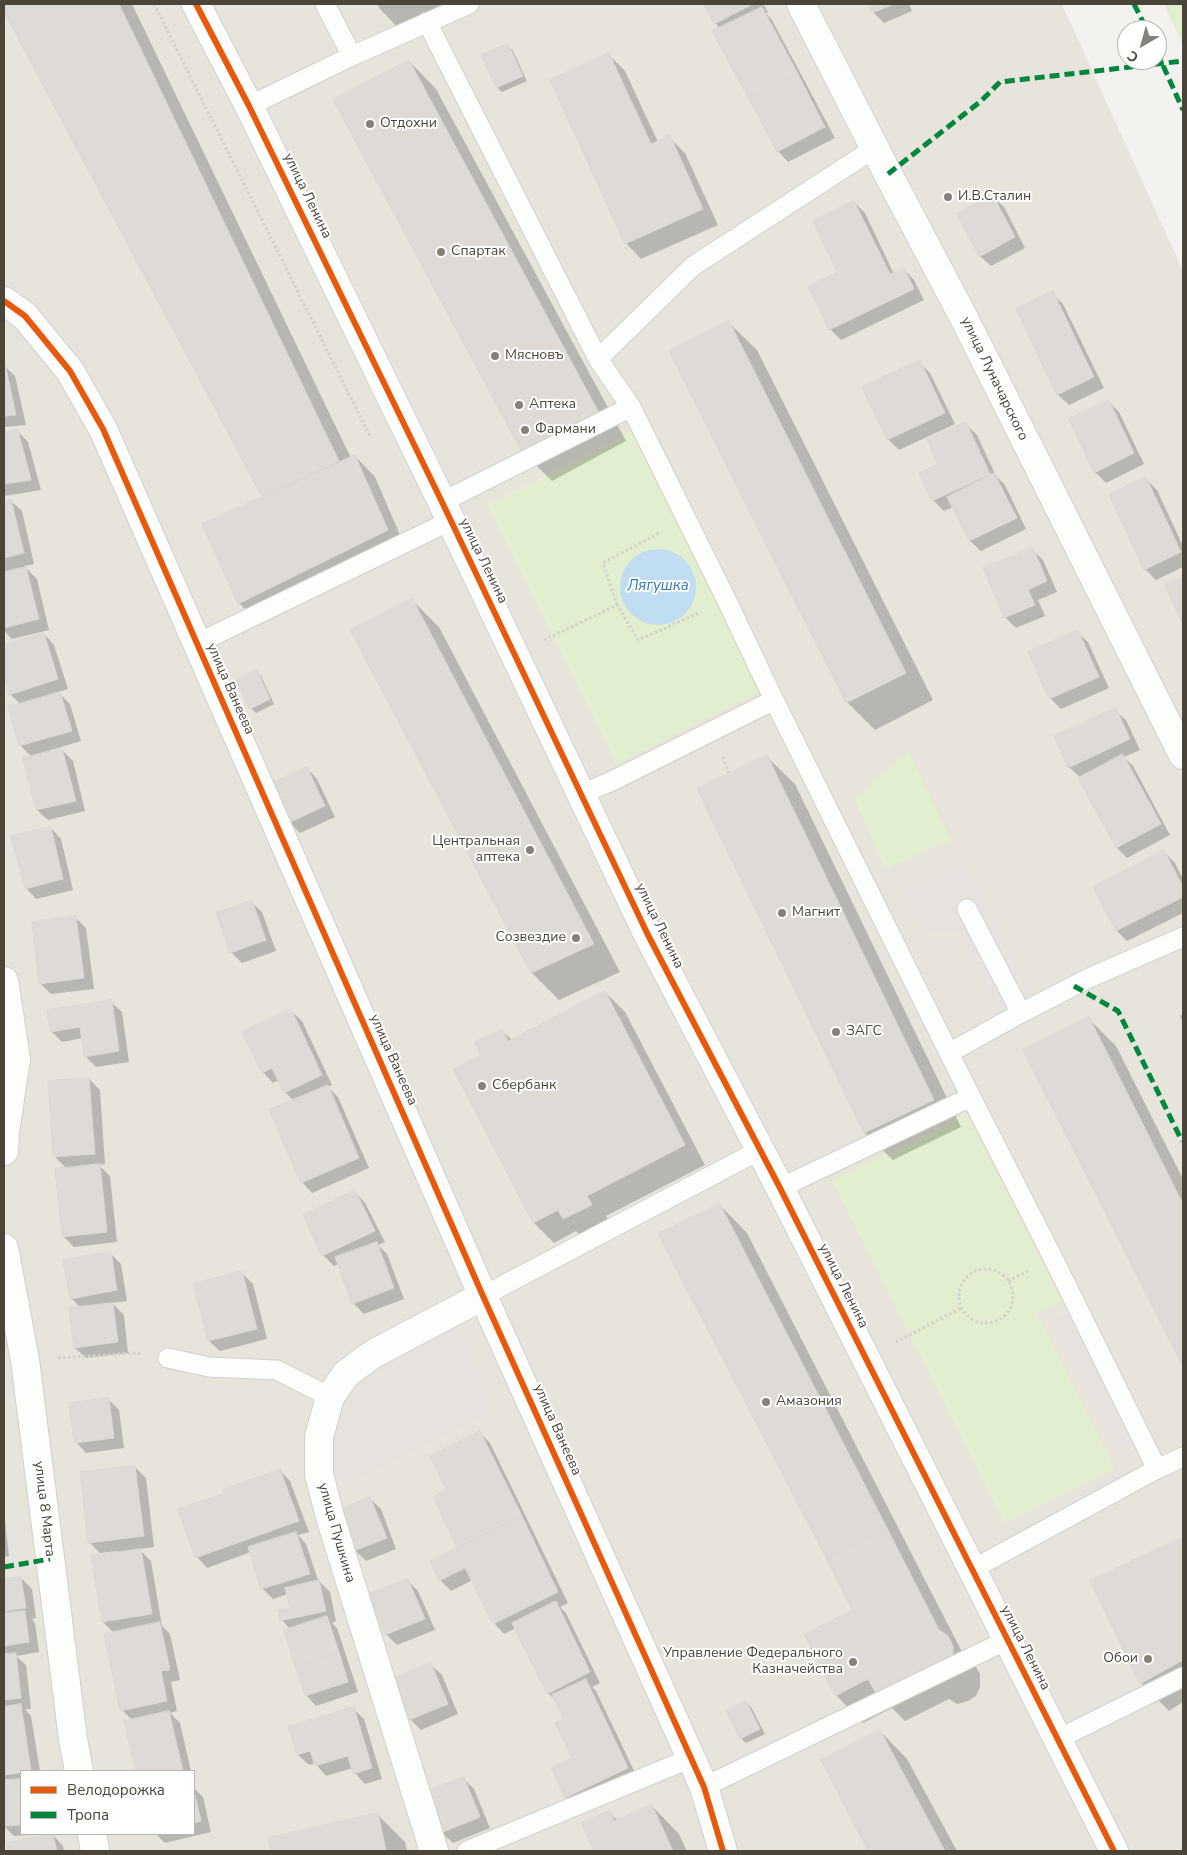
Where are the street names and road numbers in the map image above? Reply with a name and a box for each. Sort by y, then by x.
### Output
street label: улица Ленина [279,151,335,241]
street label: улица Луначарского [957,314,1031,444]
street label: улица Ленина [455,516,511,606]
street label: улица Ванеева [202,641,258,737]
street label: улица Ленина [631,881,687,971]
street label: улица Ванеева [365,1012,421,1108]
street label: улица Ленина [814,1241,872,1331]
street label: улица Ванеева [529,1382,585,1478]
street label: улица 8 Марта [30,1460,58,1558]
street label: улица Пушкина [314,1481,358,1585]
street label: улица Ленина [996,1603,1054,1693]

